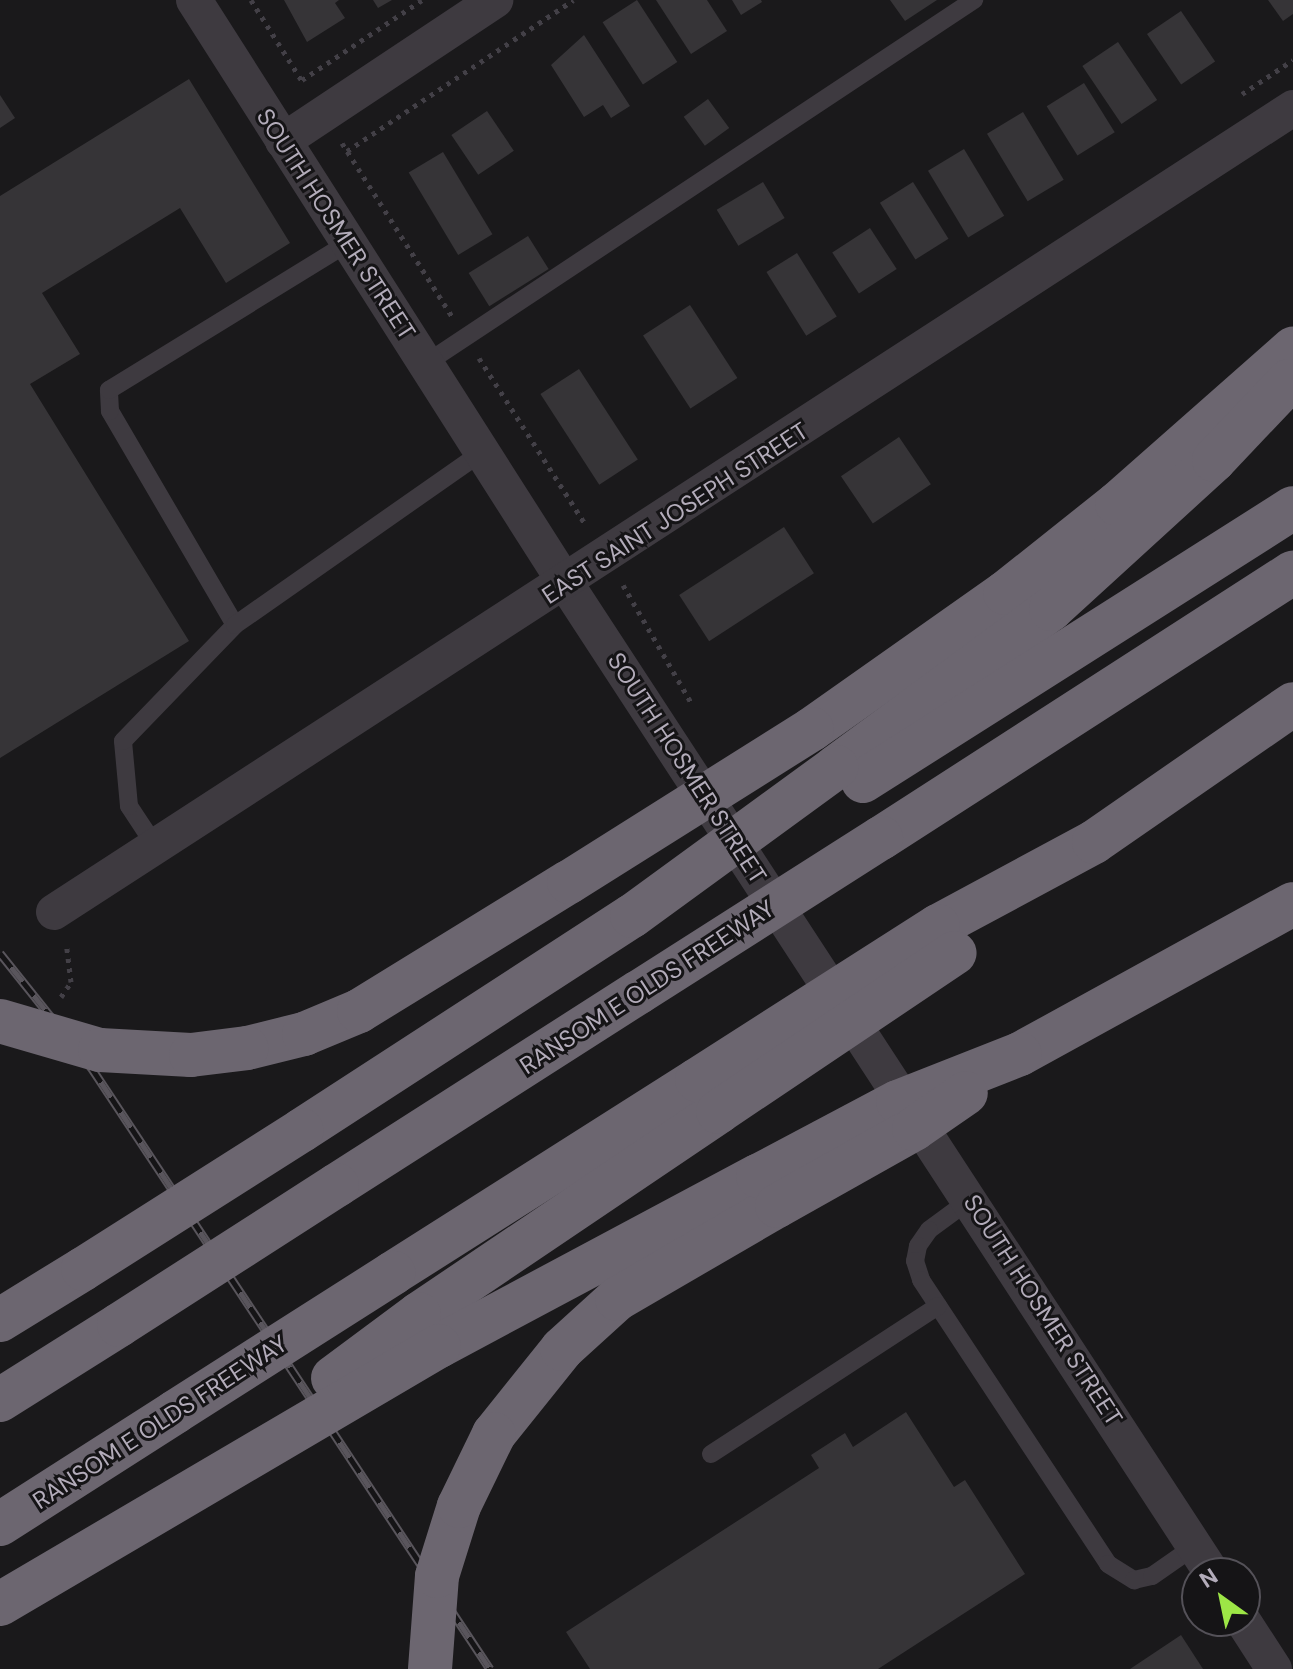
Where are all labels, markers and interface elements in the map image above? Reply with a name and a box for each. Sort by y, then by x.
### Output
street label: SOUTH HOSMER STREET [251,103,421,345]
street label: EAST SAINT JOSEPH STREET [537,416,813,610]
street label: SOUTH HOSMER STREET [602,647,772,889]
street label: RANSOM E OLDS FREEWAY [514,894,780,1080]
street label: SOUTH HOSMER STREET [958,1189,1128,1431]
street label: RANSOM E OLDS FREEWAY [27,1329,293,1515]
north arrow [1181,1557,1261,1637]
text: N [1194,1562,1223,1595]

